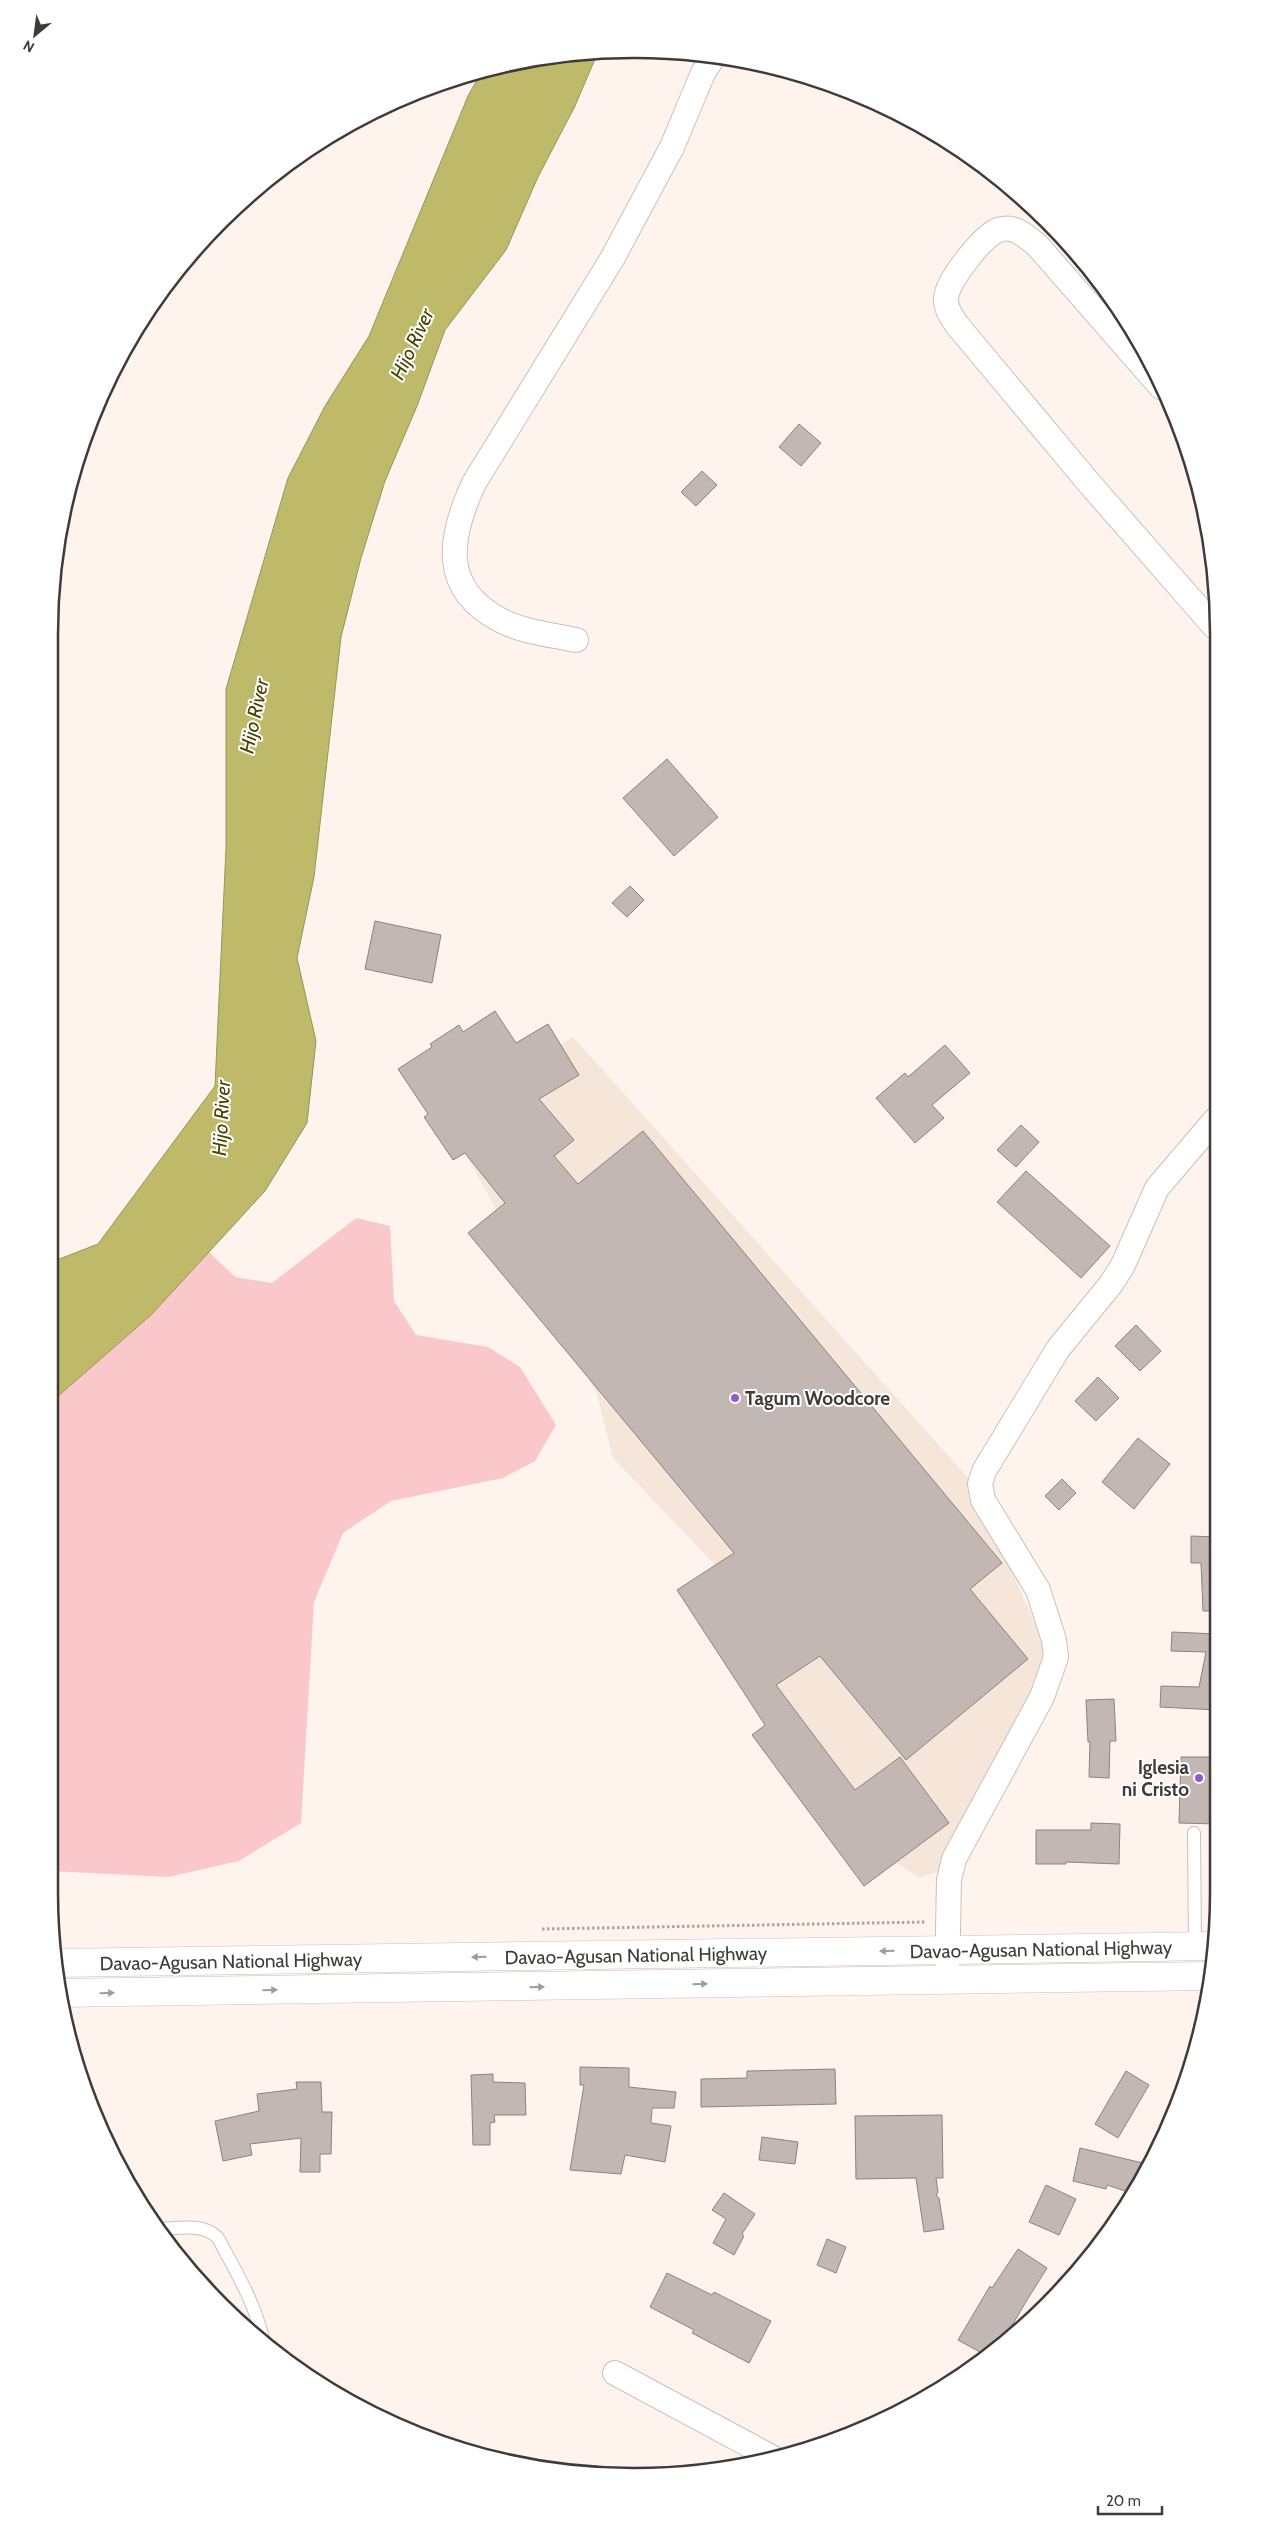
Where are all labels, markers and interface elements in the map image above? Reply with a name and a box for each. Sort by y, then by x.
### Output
north arrow [10,10,60,60]
text: N [20,36,37,57]
water label: Hijo River [385,304,439,383]
water label: Hijo River [234,676,274,756]
water label: Hijo River [207,1079,235,1157]
place label: Tagum Woodcore [745,1387,890,1410]
marker: Tagum Woodcore [729,1392,741,1404]
place label: Iglesia ni Cristo [1122,1756,1190,1801]
marker: Iglesia ni Cristo [1193,1772,1205,1784]
street label: Davao-Agusan National Highway [910,1936,1173,1963]
street label: Davao-Agusan National Highway [505,1942,768,1969]
one-way arrow [878,1947,894,1955]
street label: Davao-Agusan National Highway [100,1948,363,1975]
one-way arrow [471,1953,487,1961]
one-way arrow [692,1980,708,1988]
one-way arrow [530,1982,546,1990]
one-way arrow [262,1986,278,1994]
one-way arrow [100,1988,116,1996]
scale bar [1098,2484,1162,2516]
text: 20 m [1106,2492,1141,2510]

